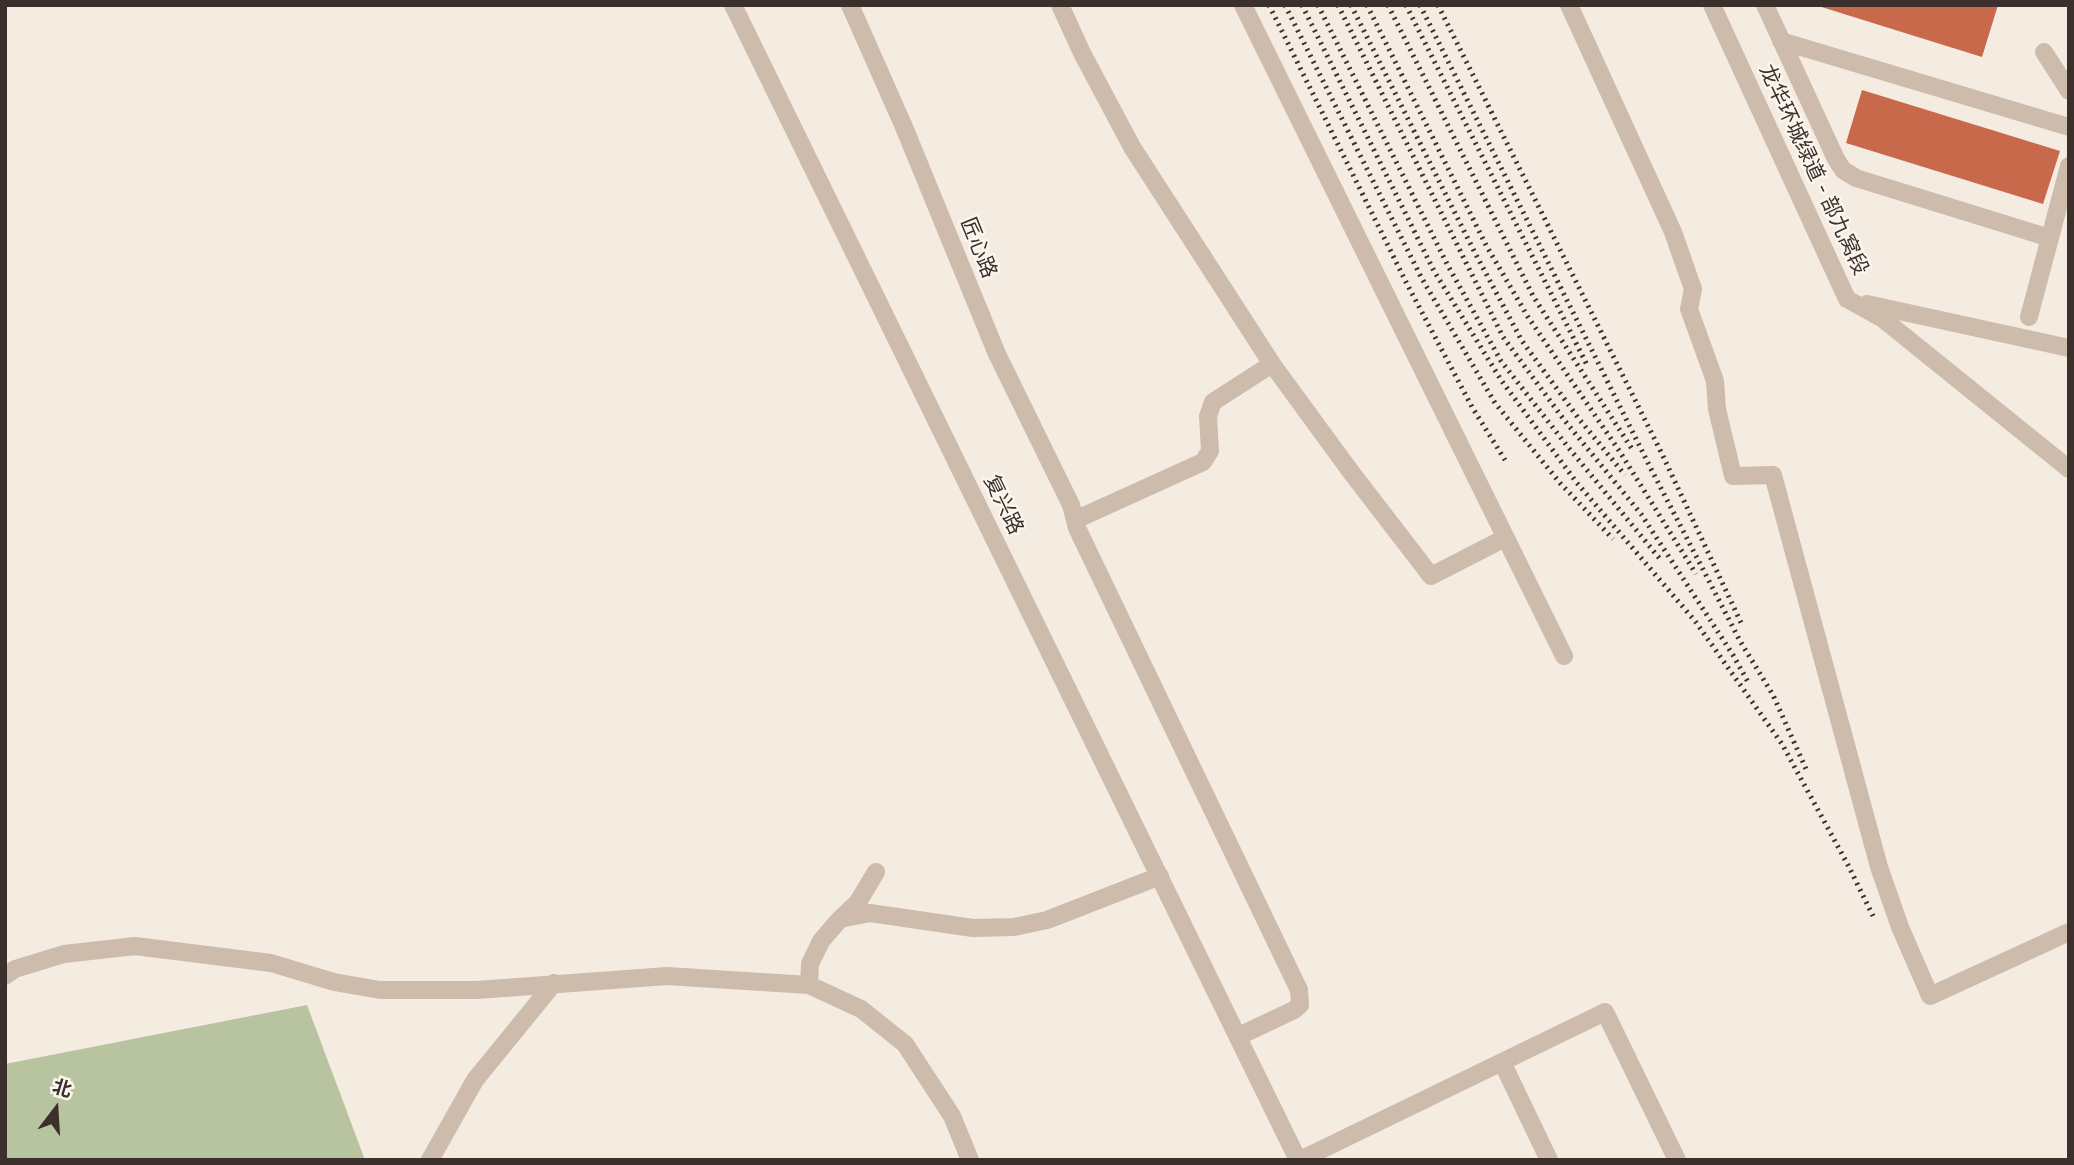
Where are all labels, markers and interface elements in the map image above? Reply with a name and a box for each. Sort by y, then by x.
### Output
street label: 龙华环城绿道 - 部九窝段 [1753,61,1873,279]
street label: 匠心路 [955,214,1001,282]
street label: 复兴路 [978,471,1028,539]
north arrow [21,1074,91,1144]
text: 北 [50,1075,75,1102]

